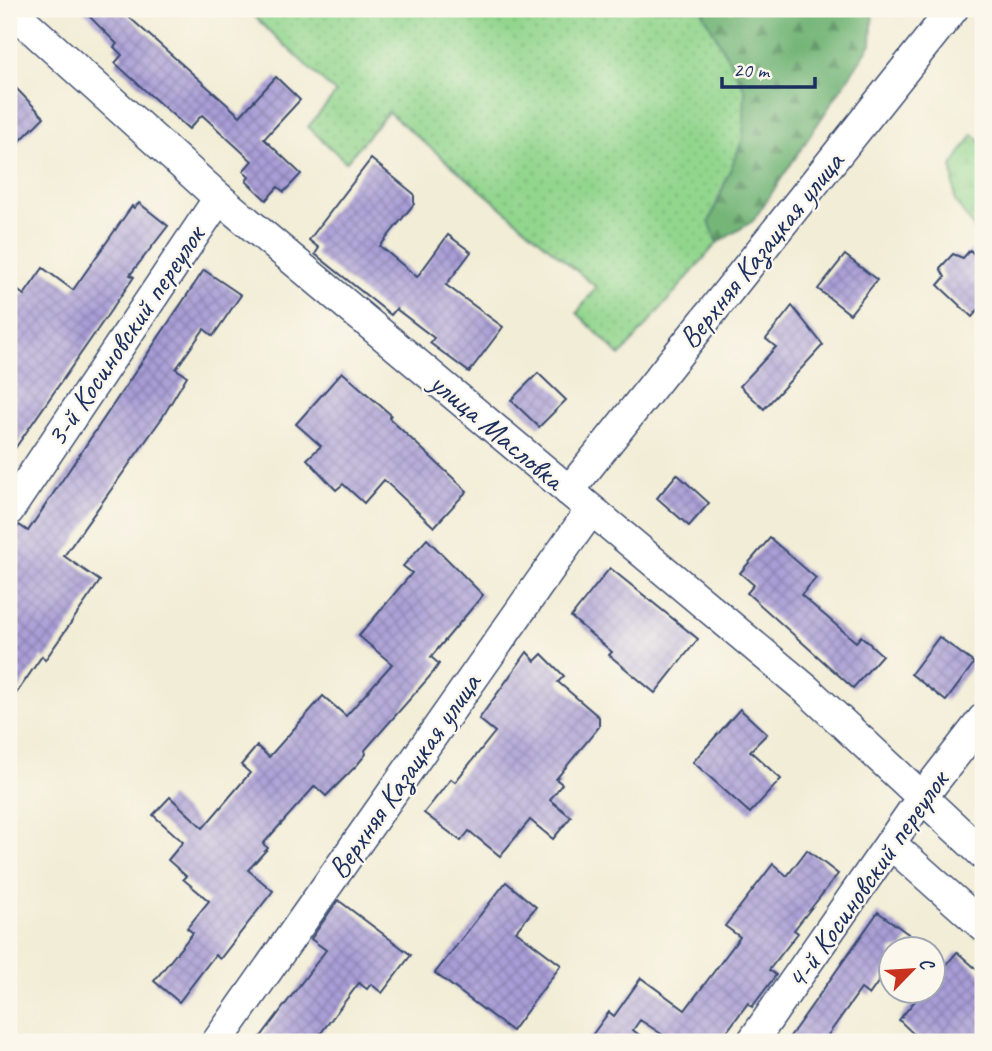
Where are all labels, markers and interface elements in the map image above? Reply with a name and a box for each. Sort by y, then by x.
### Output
scale bar [722,46,815,90]
text: 20 m [733,57,771,83]
street label: Верхняя Казацкая улица [670,143,853,356]
street label: 3-й Косиновский переулок [37,216,215,454]
street label: улица Масловка [421,363,574,500]
street label: Верхняя Казацкая улица [319,664,490,886]
street label: 4-й Косиновский переулок [777,761,958,997]
north arrow [876,936,946,1006]
text: С [914,954,940,975]

